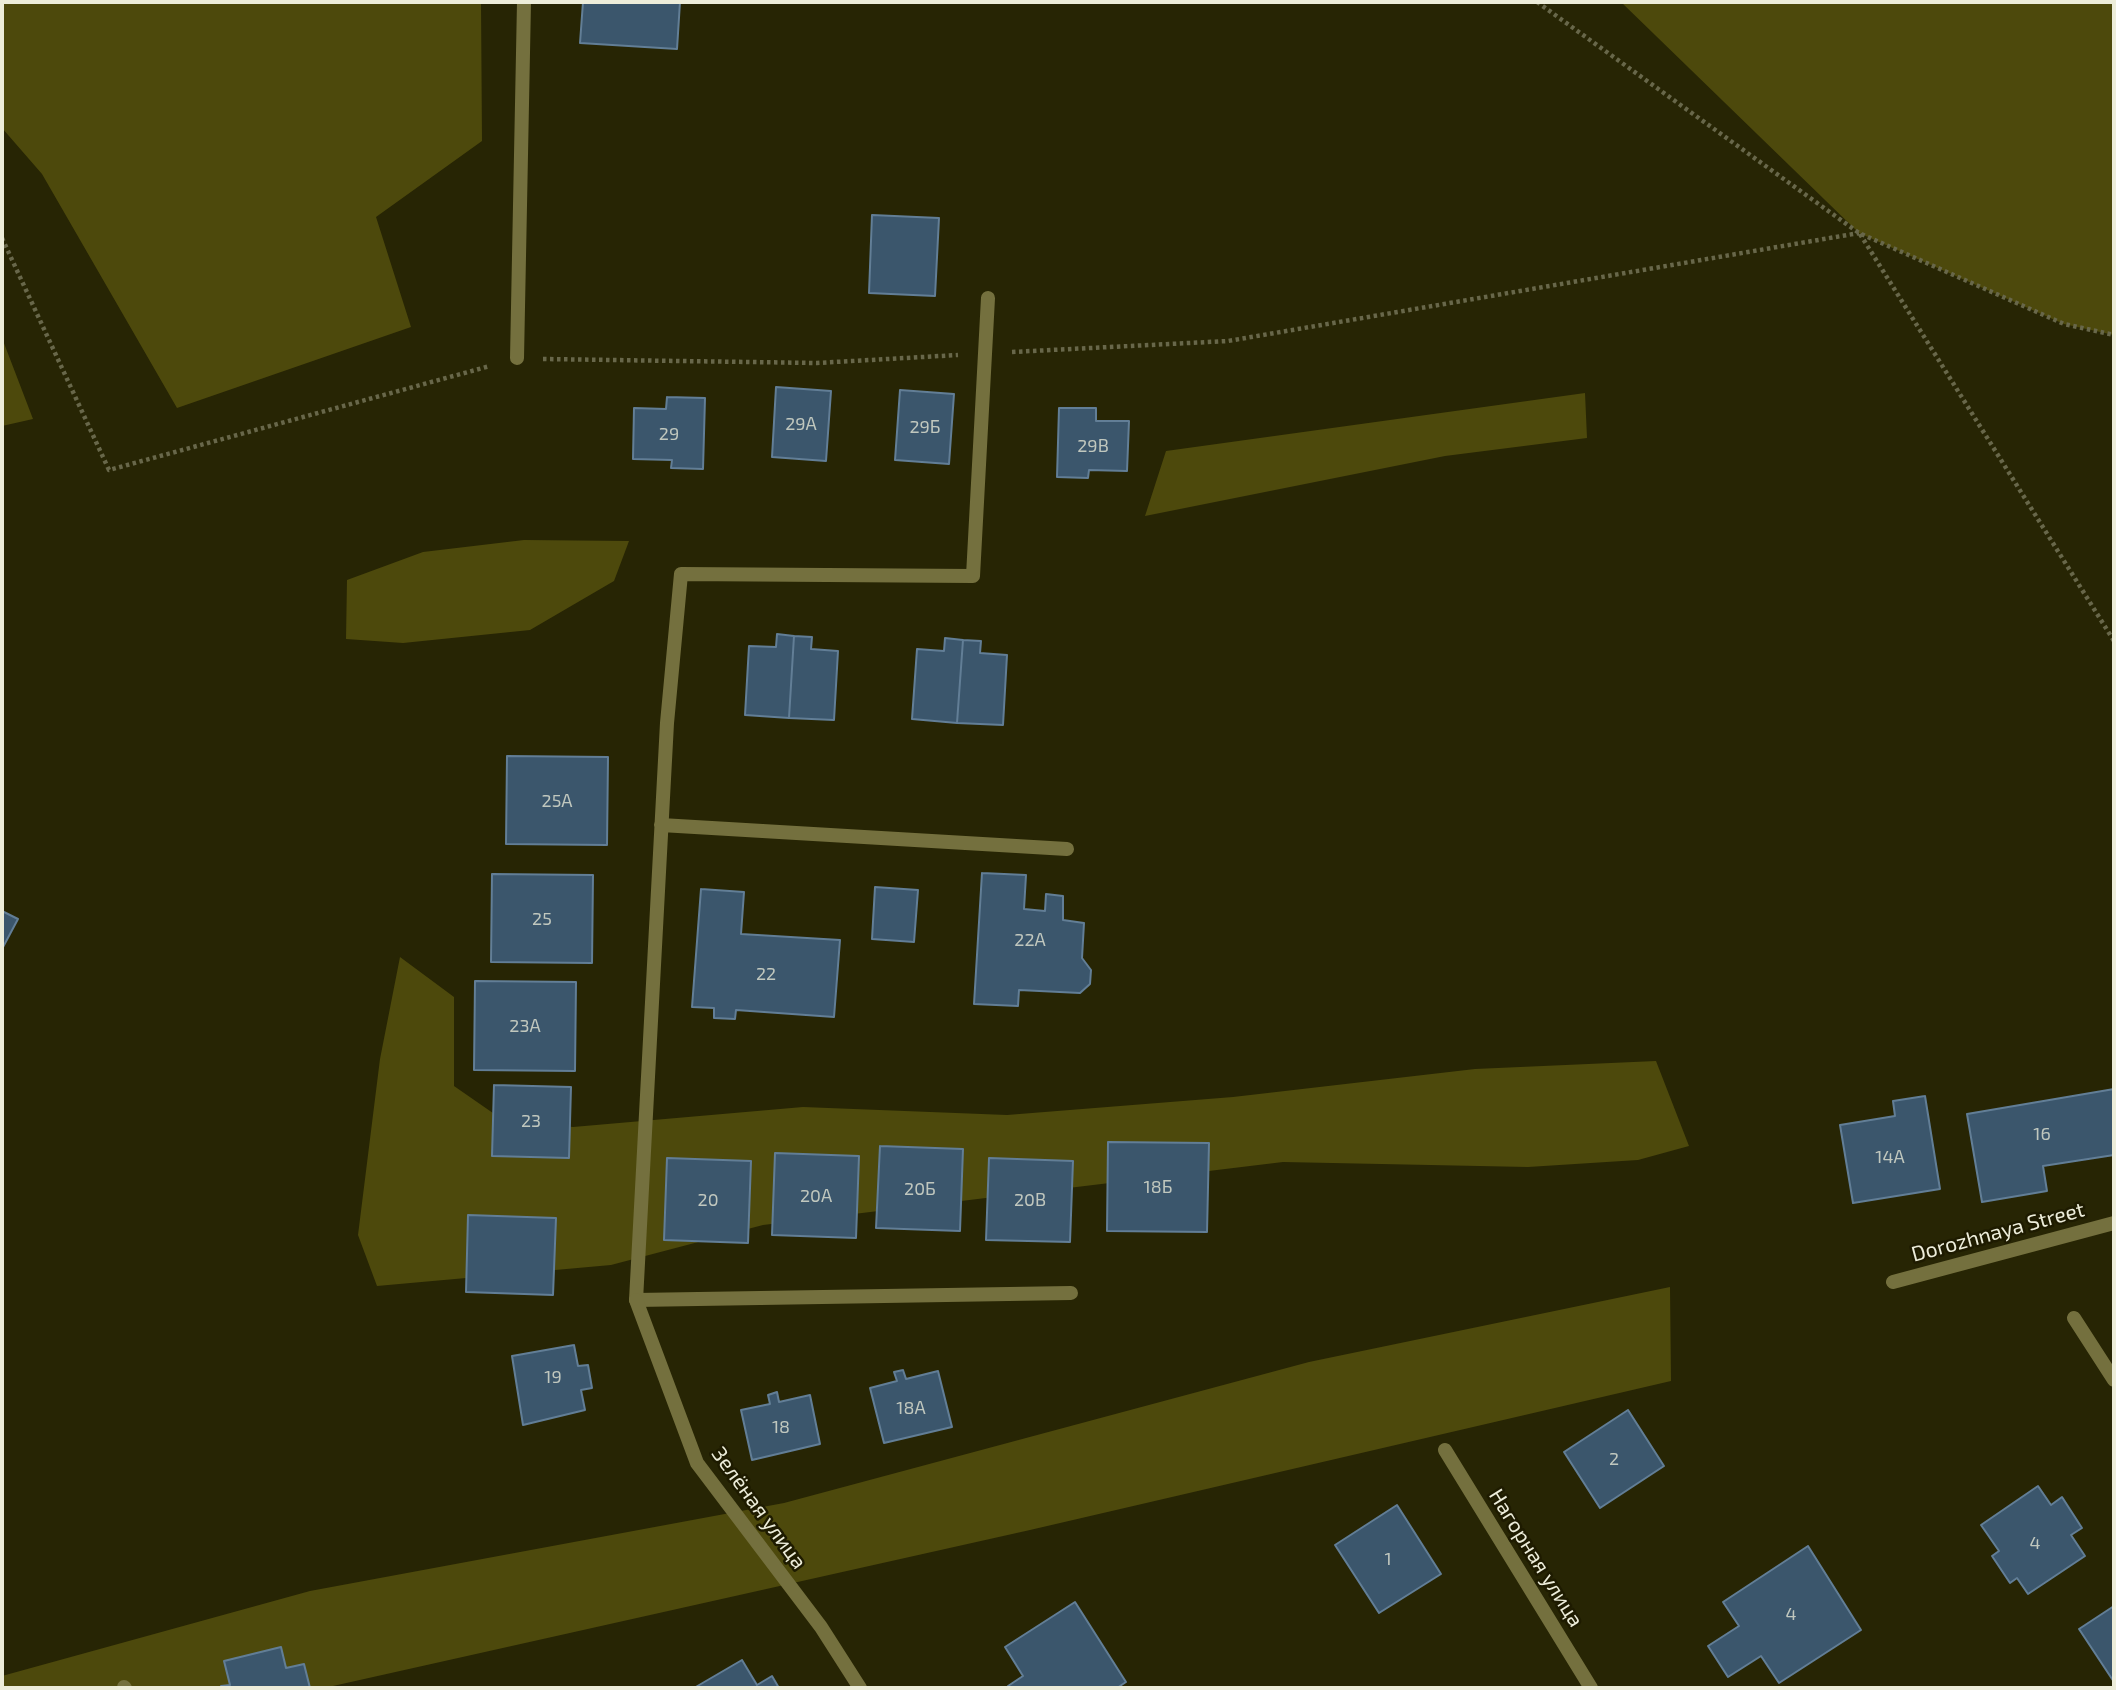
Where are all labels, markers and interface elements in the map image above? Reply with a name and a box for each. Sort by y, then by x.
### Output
house number: 29А [785,413,817,435]
house number: 29Б [909,416,941,438]
house number: 29 [659,423,679,445]
house number: 29В [1077,435,1109,457]
house number: 25А [542,790,572,812]
house number: 25 [532,908,552,930]
house number: 22А [1014,929,1046,951]
house number: 22 [756,963,776,985]
house number: 23А [509,1015,541,1037]
house number: 23 [521,1110,541,1132]
house number: 16 [2033,1123,2051,1145]
house number: 14А [1875,1146,1905,1168]
house number: 18Б [1144,1176,1172,1198]
house number: 20Б [904,1178,936,1200]
house number: 20А [800,1185,832,1207]
house number: 20 [698,1189,718,1211]
house number: 20В [1014,1189,1046,1211]
street label: Dorozhnaya Street [1909,1197,2087,1267]
house number: 19 [544,1366,562,1388]
house number: 18А [896,1397,926,1419]
house number: 18 [772,1416,790,1438]
street label: Зелёная улица [706,1442,812,1574]
house number: 2 [1609,1448,1619,1470]
street label: Нагорная улица [1483,1484,1589,1632]
house number: 4 [2029,1532,2041,1554]
house number: 1 [1384,1548,1392,1570]
house number: 4 [1785,1603,1797,1625]

